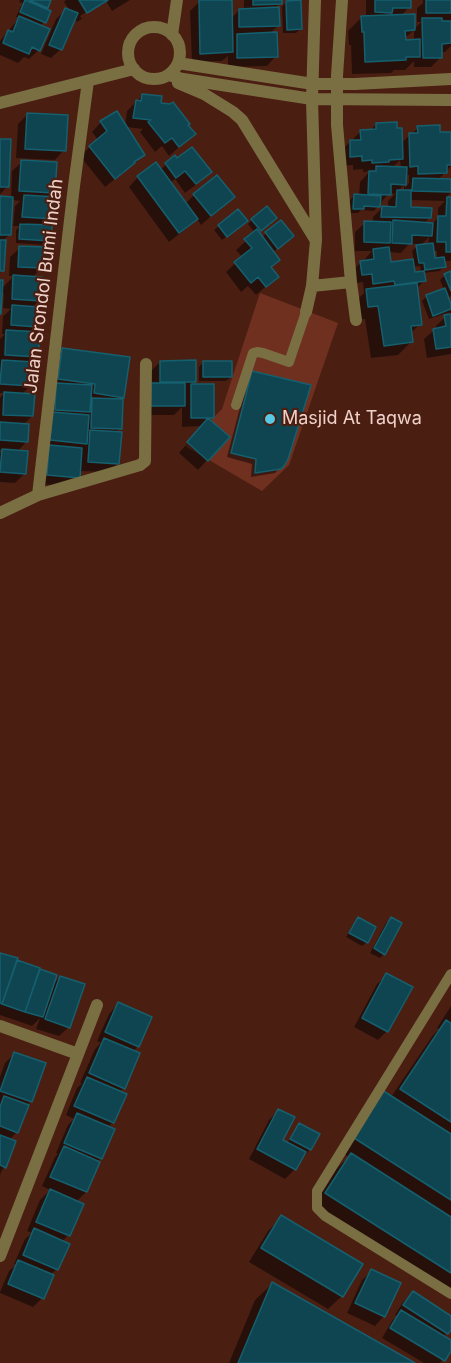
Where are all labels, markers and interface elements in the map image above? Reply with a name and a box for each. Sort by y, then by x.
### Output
street label: Jalan Srondol Bumi Indah [20,177,68,395]
place label: Masjid At Taqwa [282,408,422,430]
marker: Masjid At Taqwa [263,412,277,426]

